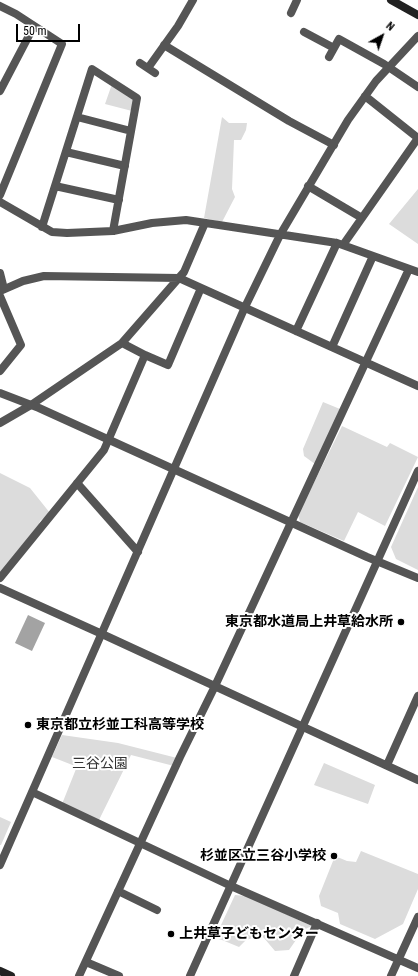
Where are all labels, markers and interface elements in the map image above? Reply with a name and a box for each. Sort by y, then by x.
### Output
scale bar [18,16,82,42]
north arrow [362,16,402,56]
text: N [383,19,397,34]
text: 50 m [23,24,47,38]
place label: 東京都水道局上井草給水所 [225,614,393,630]
marker: 東京都水道局上井草給水所 [396,617,406,627]
place label: 東京都立杉並工科高等学校 [36,717,204,733]
marker: 東京都立杉並工科高等学校 [23,720,33,730]
park label: 三谷公園 [72,756,128,772]
place label: 杉並区立三谷小学校 [200,848,326,864]
marker: 杉並区立三谷小学校 [329,851,339,861]
place label: 上井草子どもセンター [179,926,319,942]
marker: 上井草子どもセンター [166,929,176,939]

